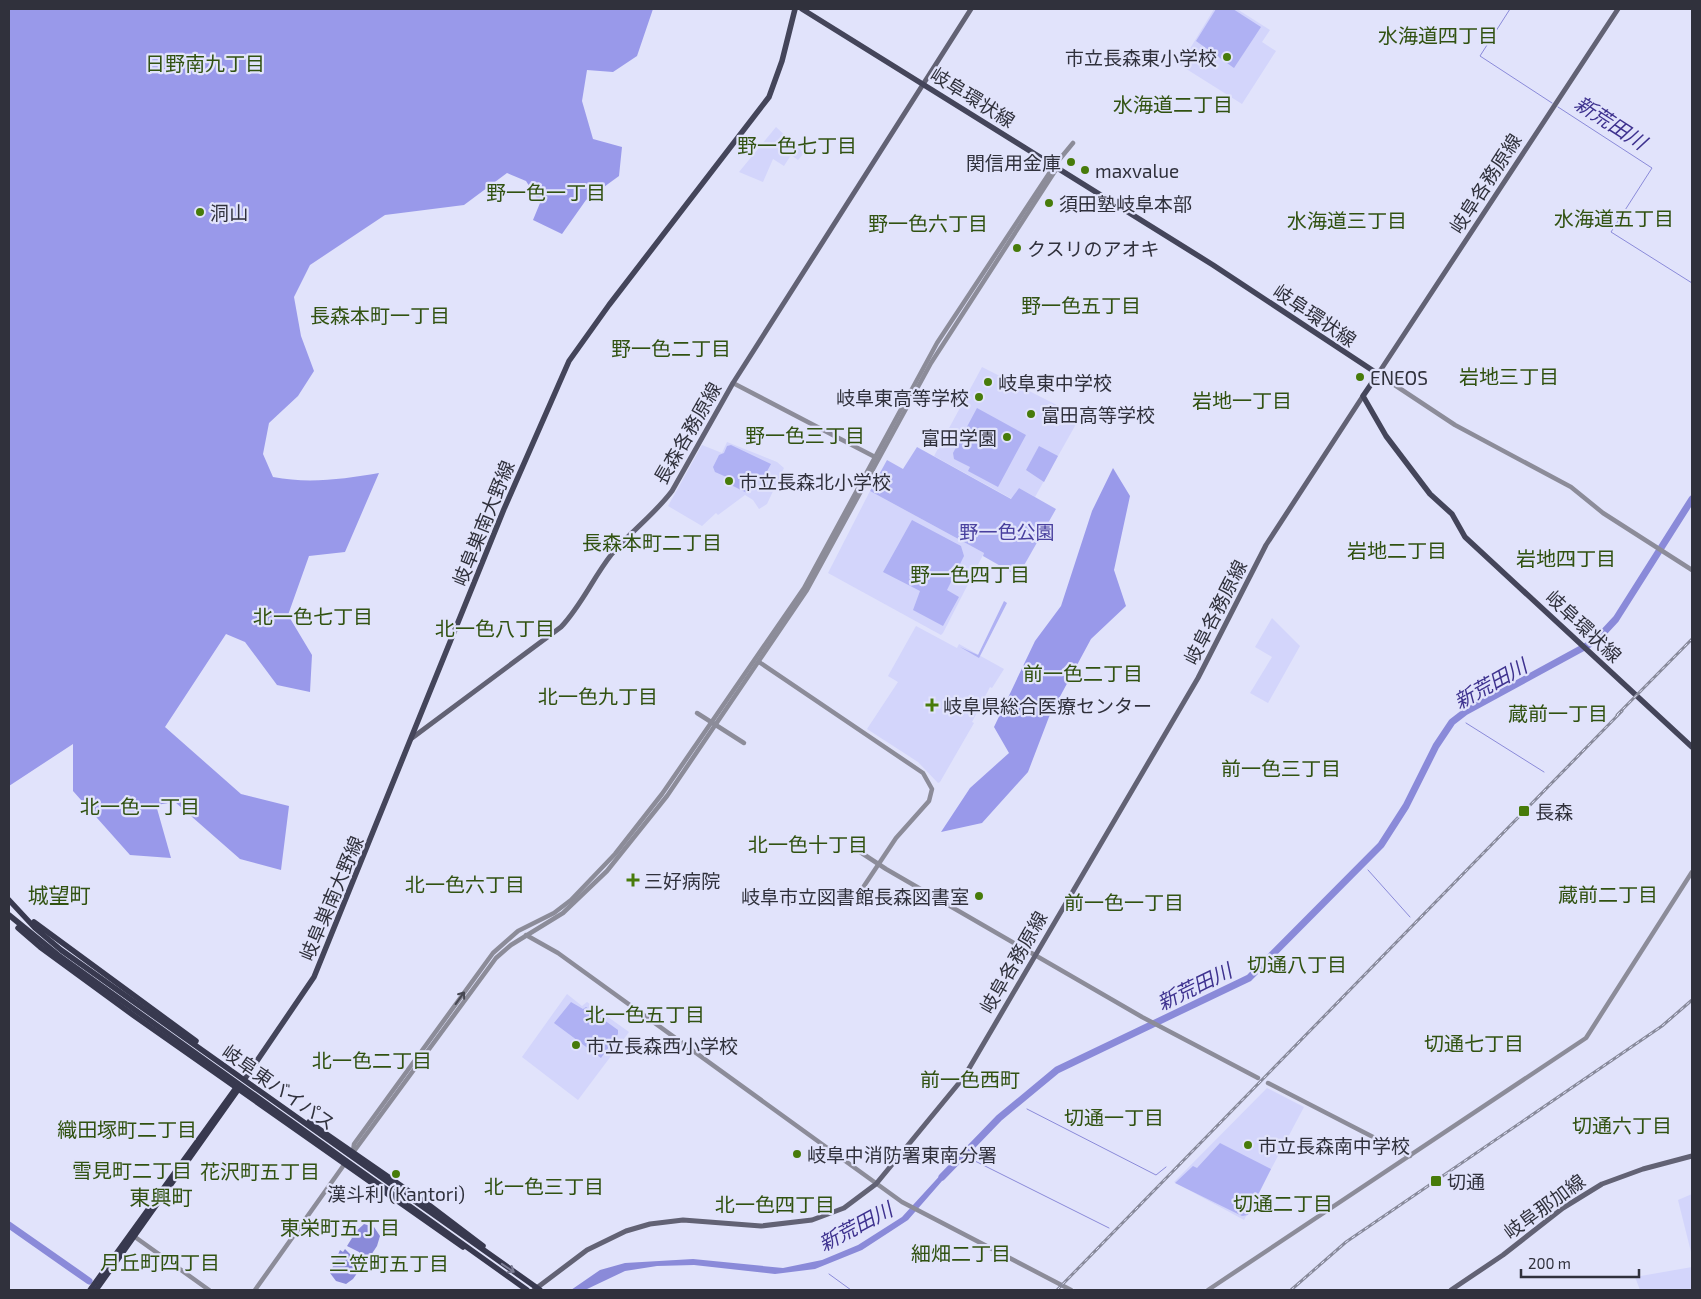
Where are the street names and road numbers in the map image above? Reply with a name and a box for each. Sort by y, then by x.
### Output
street label: 岐阜環状線 [927,62,1019,132]
street label: 岐阜各務原線 [1444,129,1526,237]
street label: 岐阜環状線 [1269,279,1361,351]
street label: 長森各務原線 [649,378,725,488]
street label: 岐阜巣南大野線 [447,457,519,589]
street label: 岐阜各務原線 [1179,556,1251,668]
street label: 岐阜環状線 [1541,585,1627,667]
street label: 岐阜巣南大野線 [294,832,368,964]
street label: 岐阜各務原線 [975,907,1051,1017]
street label: 岐阜東バイパス [218,1040,340,1134]
street label: 岐阜那加線 [1499,1169,1589,1243]

